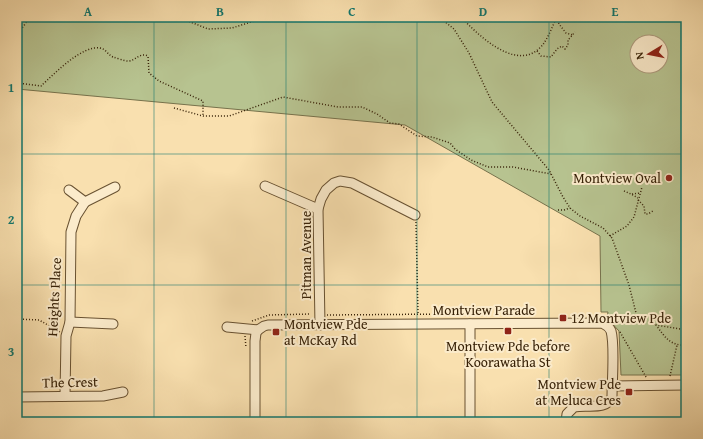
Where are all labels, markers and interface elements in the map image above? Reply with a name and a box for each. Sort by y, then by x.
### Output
text: A [84,2,93,21]
text: B [216,2,224,21]
text: C [348,2,356,21]
text: D [479,2,487,21]
text: E [612,2,619,21]
north arrow [629,34,669,74]
text: N [631,50,648,61]
text: 1 [8,78,14,97]
place label: Montview Oval [573,168,661,188]
marker: Montview Oval [664,173,674,183]
text: 2 [8,210,15,229]
street label: Pitman Avenue [296,210,316,299]
street label: Heights Place [42,257,66,337]
street label: Montview Parade [433,300,536,320]
place label: 12 Montview Pde [571,308,671,328]
marker: 12 Montview Pde [558,313,568,323]
place label: Montview Pde at McKay Rd [284,314,368,350]
marker: Montview Pde before Koorawatha St [503,326,513,336]
marker: Montview Pde at McKay Rd [271,327,281,337]
place label: Montview Pde before Koorawatha St [446,336,571,372]
text: 3 [8,342,14,361]
street label: The Crest [42,372,98,392]
place label: Montview Pde at Meluca Cres [536,374,621,410]
marker: Montview Pde at Meluca Cres [624,387,634,397]

